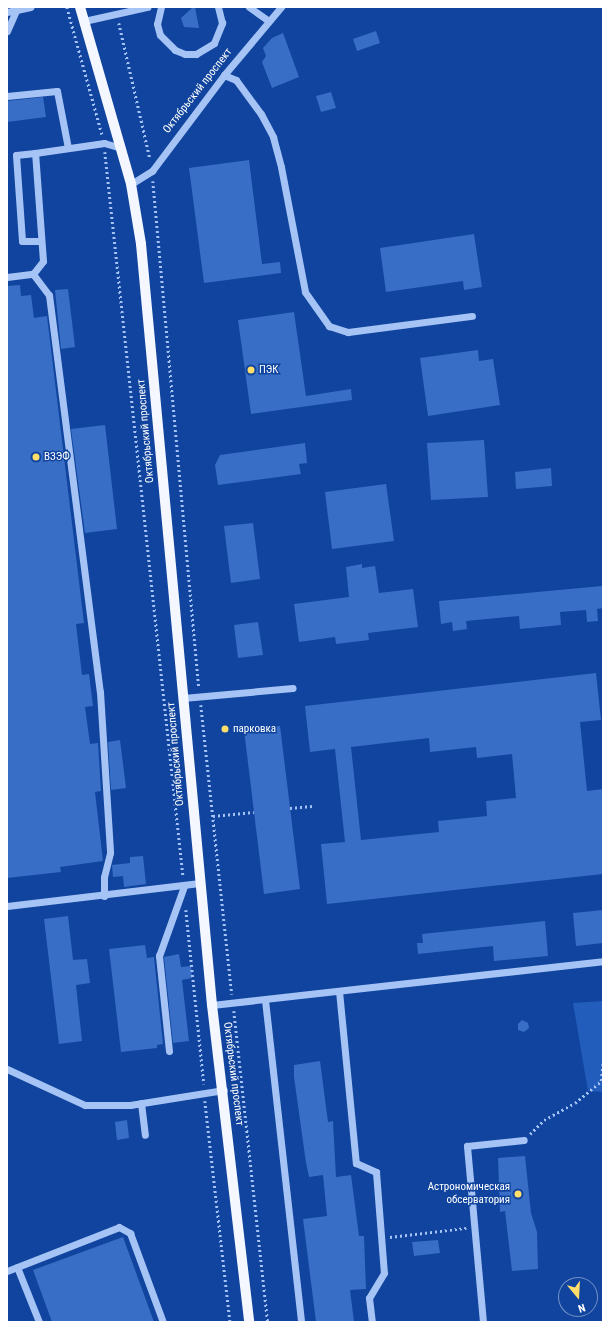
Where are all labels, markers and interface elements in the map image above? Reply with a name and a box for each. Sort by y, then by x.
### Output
street label: Октябрьский проспект [161,46,235,136]
place label: ПЭК [259,363,278,377]
marker: ПЭК [246,365,256,375]
street label: Октябрьский проспект [135,378,157,484]
place label: ВЗЭФ [44,450,70,464]
marker: ВЗЭФ [31,452,41,462]
street label: Октябрьский проспект [165,701,187,807]
place label: парковка [233,722,276,736]
marker: парковка [220,724,230,734]
street label: Октябрьский проспект [220,1021,246,1127]
place label: Aстрономическая обсерватория [428,1181,510,1207]
marker: Aстрономическая обсерватория [513,1189,523,1199]
north arrow [558,1277,598,1317]
text: N [576,1301,587,1315]

